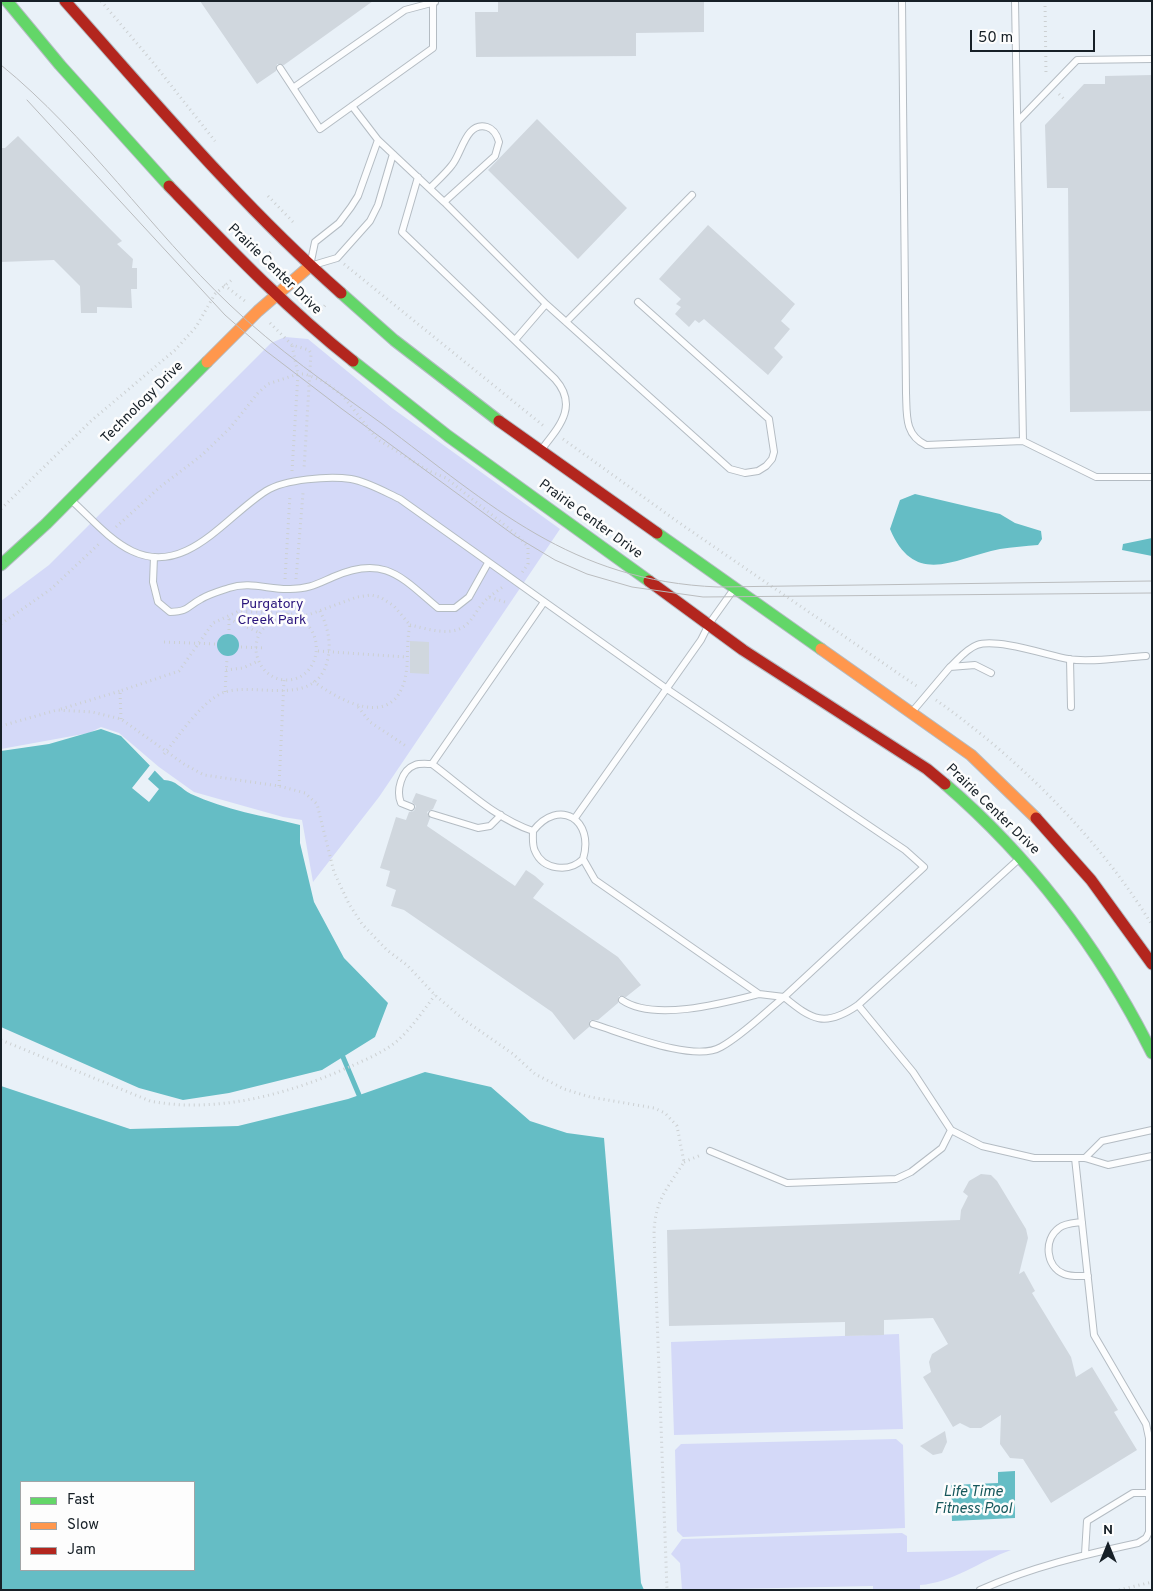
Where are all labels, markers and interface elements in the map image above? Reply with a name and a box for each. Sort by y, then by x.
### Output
scale bar [973,20,1098,52]
text: 50 m [978,29,1013,48]
street label: Prairie Center Drive [224,221,324,319]
street label: Technology Drive [98,358,188,448]
street label: Prairie Center Drive [535,477,645,563]
park label: Purgatory Creek Park [237,597,307,630]
street label: Prairie Center Drive [942,761,1042,859]
legend [20,1481,195,1571]
water label: Life Time Fitness Pool [934,1484,1012,1519]
text: Fast [67,1491,95,1510]
text: Slow [67,1516,99,1535]
north arrow [1083,1521,1133,1571]
text: N [1103,1522,1113,1539]
text: Jam [67,1541,96,1560]

